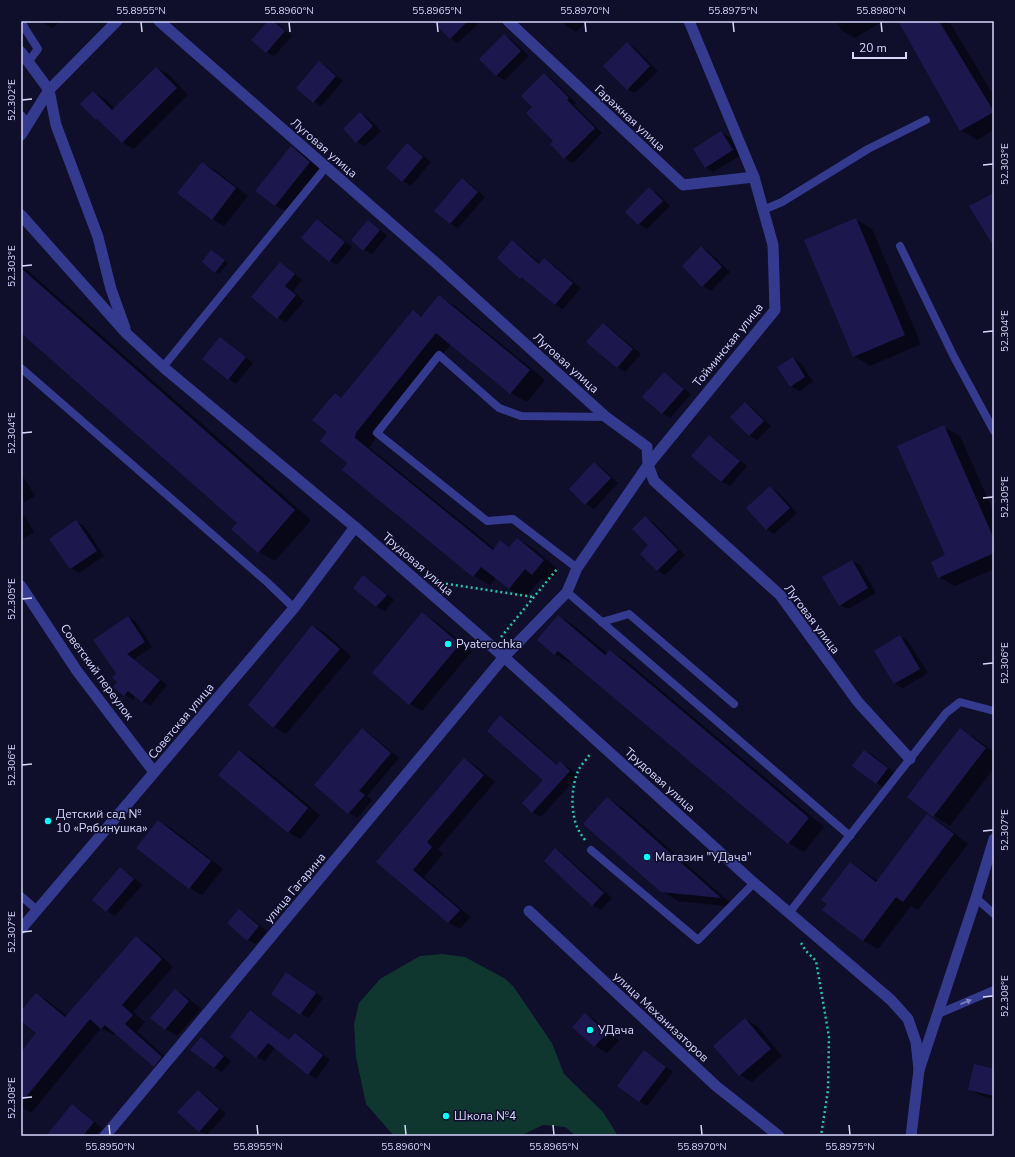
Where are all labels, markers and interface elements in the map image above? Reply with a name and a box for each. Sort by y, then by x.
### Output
text: 55.8955°N [116,4,166,18]
text: 55.8960°N [264,4,314,18]
text: 55.8965°N [412,4,462,18]
text: 55.8970°N [560,4,610,18]
text: 55.8975°N [708,4,758,18]
text: 55.8980°N [856,4,906,18]
scale bar [853,34,906,60]
text: 20 m [859,40,887,56]
text: 52.302°E [5,79,19,121]
street label: Гаражная улица [591,81,669,155]
street label: Луговая улица [287,115,361,181]
text: 52.303°E [998,143,1012,185]
text: 52.303°E [5,245,19,287]
street label: Тойминская улица [689,300,767,390]
text: 52.304°E [998,310,1012,352]
street label: Луговая улица [530,329,602,397]
text: 52.304°E [5,412,19,454]
text: 52.305°E [998,476,1012,518]
street label: Трудовая улица [379,529,457,599]
text: 52.305°E [5,578,19,620]
street label: Луговая улица [781,581,843,657]
street label: Советский переулок [57,621,138,724]
place label: Pyaterochka [456,636,522,652]
marker: Pyaterochka [443,639,453,649]
text: 52.306°E [998,642,1012,684]
street label: Советская улица [144,680,218,762]
text: 52.306°E [5,744,19,786]
street label: Трудовая улица [621,744,699,816]
place label: Детский сад № 10 «Рябинушка» [56,806,148,836]
text: 52.307°E [998,809,1012,851]
marker: Детский сад № 10 «Рябинушка» [43,816,53,826]
street label: улица Гагарина [261,849,329,927]
place label: Магазин "УДача" [655,849,752,865]
marker: Магазин "УДача" [642,852,652,862]
text: 52.307°E [5,911,19,953]
street label: улица Механизаторов [610,968,713,1066]
text: 52.308°E [998,975,1012,1017]
one-way arrow [961,999,972,1005]
place label: УДача [597,1022,634,1038]
marker: УДача [585,1025,595,1035]
text: 52.308°E [5,1077,19,1119]
place label: Школа №4 [454,1108,516,1124]
marker: Школа №4 [441,1111,451,1121]
text: 55.8950°N [85,1140,135,1154]
text: 55.8955°N [233,1140,283,1154]
text: 55.8960°N [381,1140,431,1154]
text: 55.8965°N [529,1140,579,1154]
text: 55.8970°N [677,1140,727,1154]
text: 55.8975°N [825,1140,875,1154]

